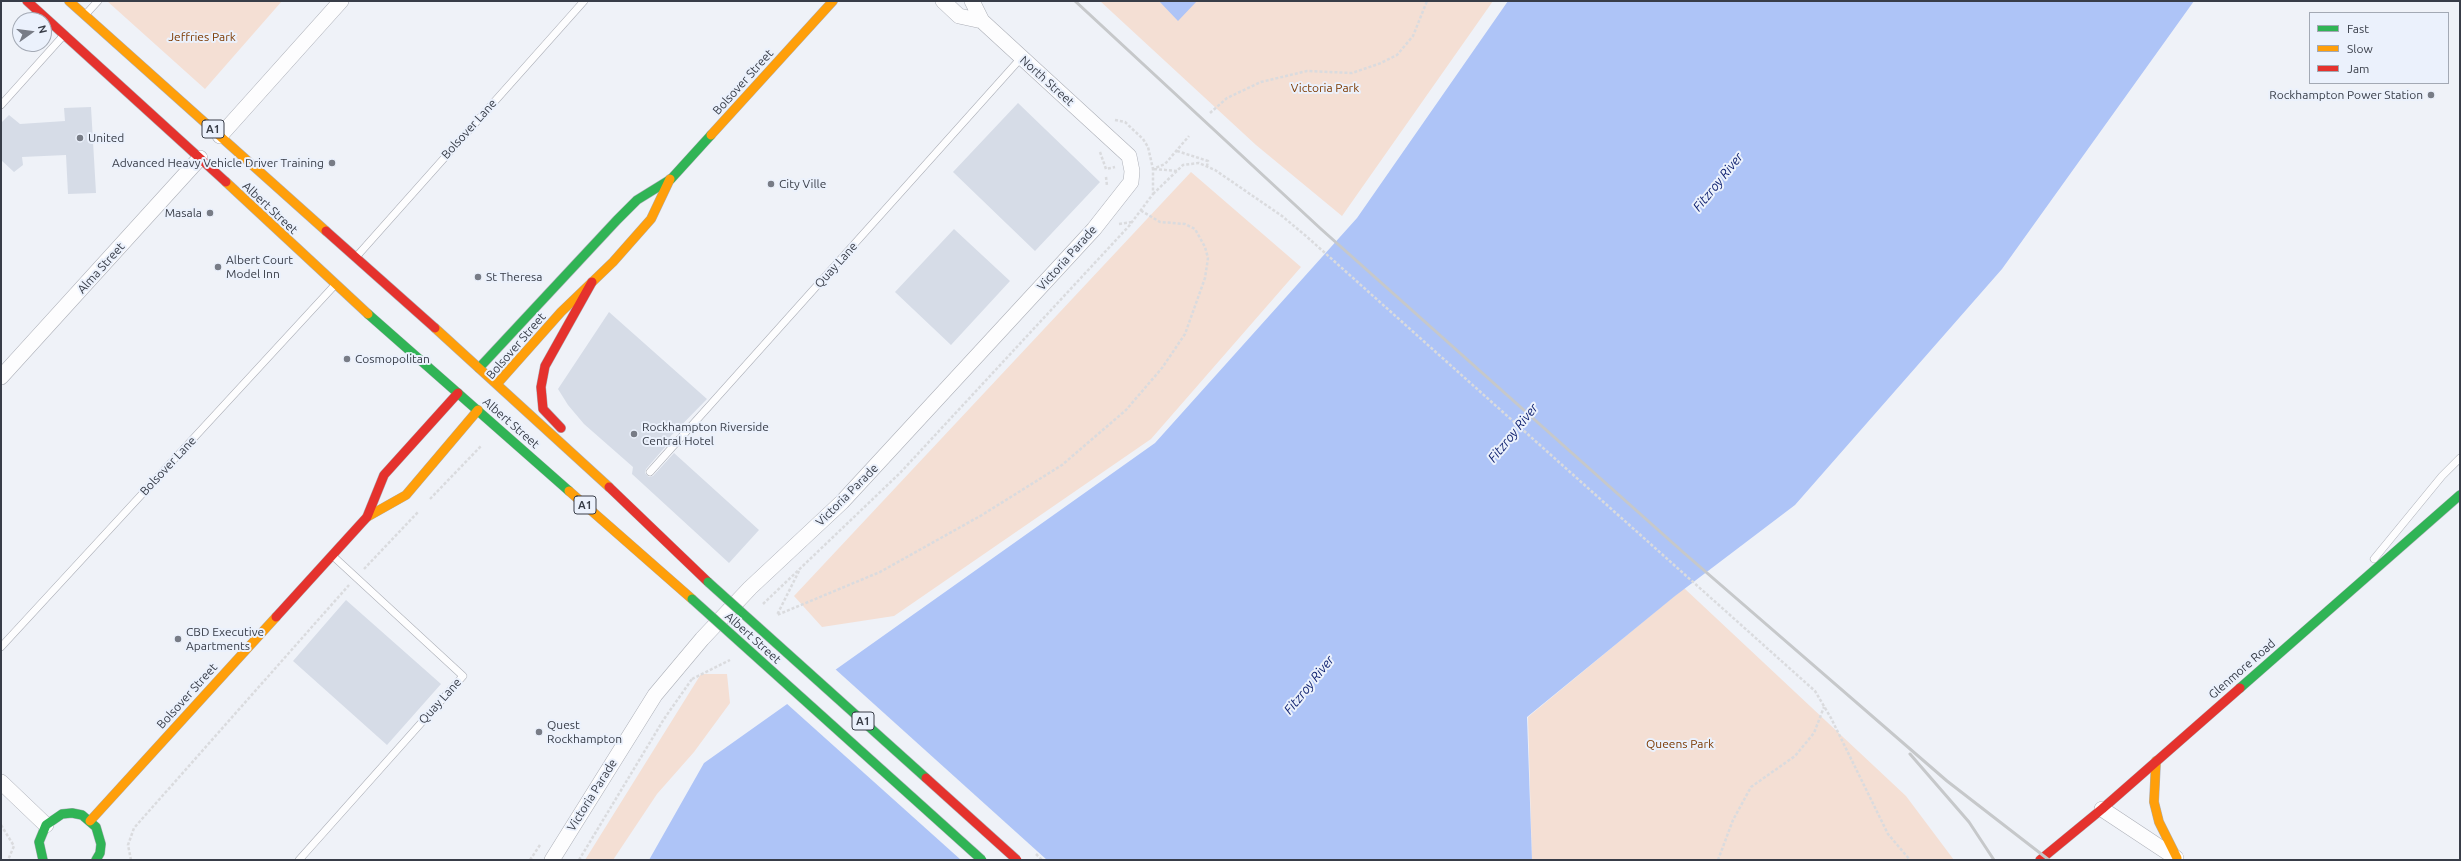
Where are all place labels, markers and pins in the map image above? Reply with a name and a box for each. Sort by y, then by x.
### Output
place label: Rockhampton Power Station [2269,88,2423,102]
marker: Rockhampton Power Station [2426,90,2436,100]
place label: United [88,131,124,145]
marker: United [75,133,85,143]
place label: Advanced Heavy Vehicle Driver Training [112,156,324,170]
marker: Advanced Heavy Vehicle Driver Training [327,158,337,168]
place label: City Ville [779,177,826,191]
marker: City Ville [766,179,776,189]
place label: Masala [165,206,202,220]
marker: Masala [205,208,215,218]
place label: Albert Court Model Inn [226,253,293,281]
marker: Albert Court Model Inn [213,262,223,272]
place label: St Theresa [486,270,542,284]
marker: St Theresa [473,272,483,282]
place label: Cosmopolitan [355,352,430,366]
marker: Cosmopolitan [342,354,352,364]
place label: Rockhampton Riverside Central Hotel [642,420,769,448]
marker: Rockhampton Riverside Central Hotel [629,429,639,439]
place label: CBD Executive Apartments [186,625,264,653]
marker: CBD Executive Apartments [173,634,183,644]
place label: Quest Rockhampton [547,718,622,746]
marker: Quest Rockhampton [534,727,544,737]

